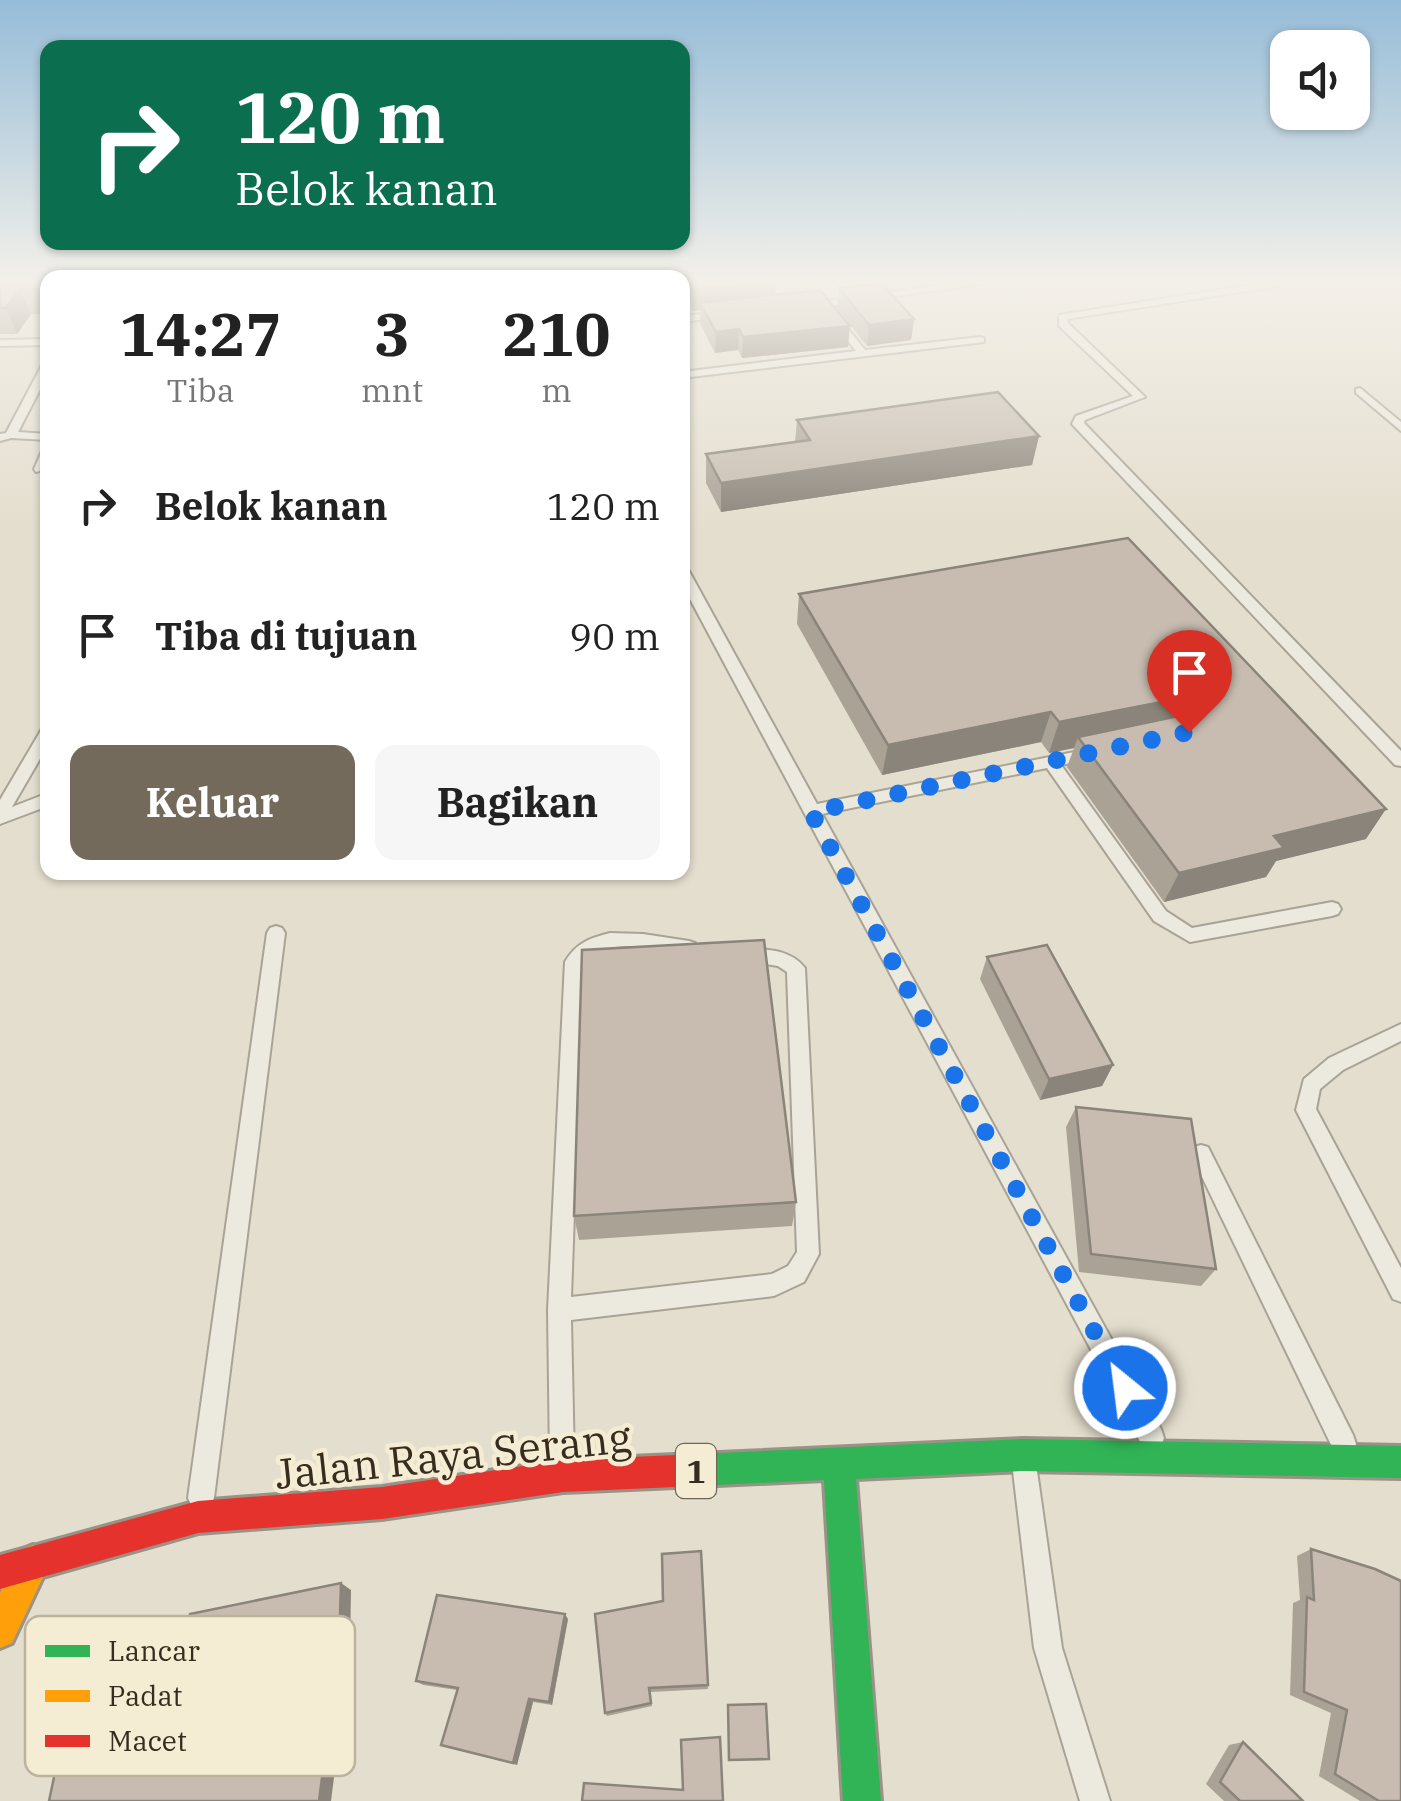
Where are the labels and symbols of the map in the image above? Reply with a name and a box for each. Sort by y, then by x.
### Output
pin [1147,630,1232,733]
position arrow [1073,1336,1177,1440]
street label: Jalan Raya Serang [272,1409,634,1501]
road number: 1 [676,1444,716,1498]
legend [25,1616,355,1776]
text: Lancar [108,1632,200,1669]
text: Padat [108,1677,182,1714]
text: Macet [108,1722,187,1759]

